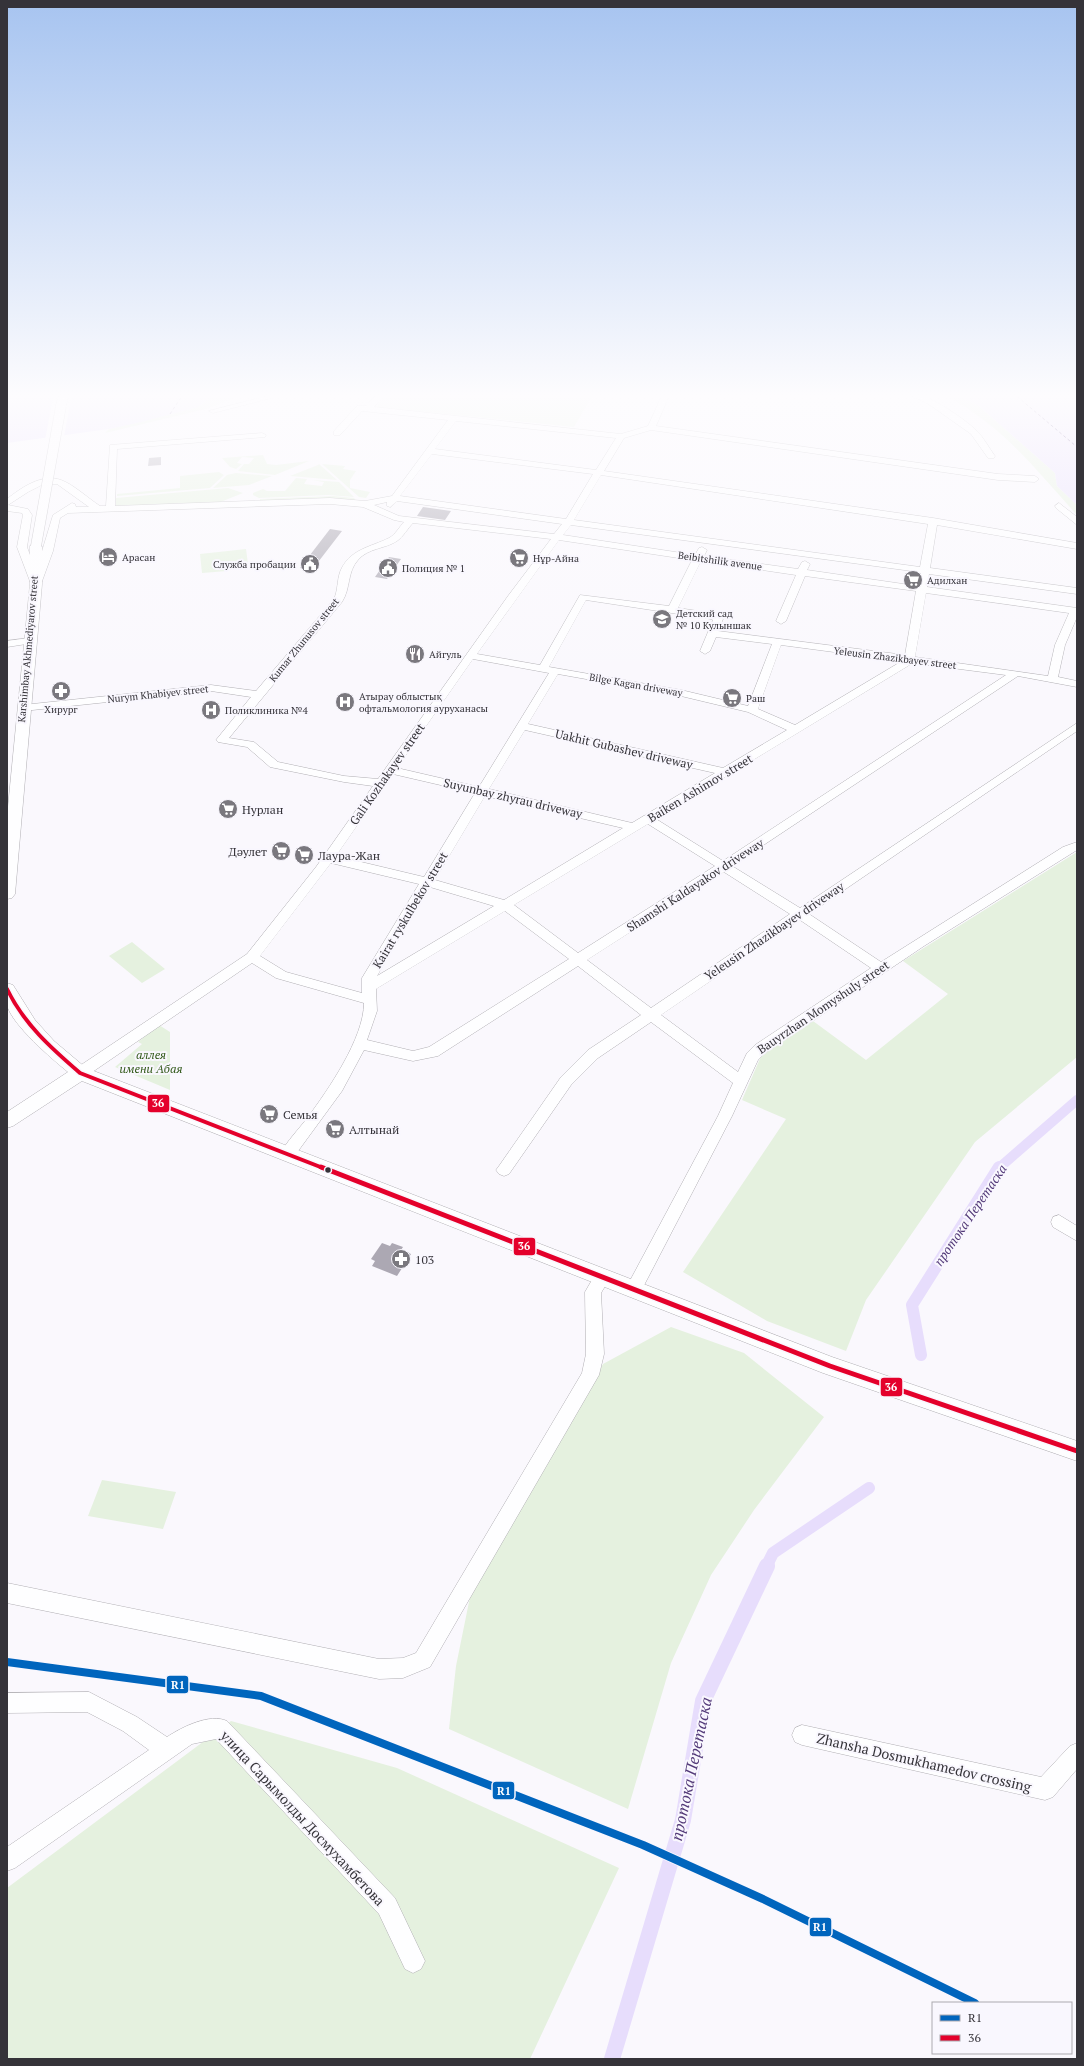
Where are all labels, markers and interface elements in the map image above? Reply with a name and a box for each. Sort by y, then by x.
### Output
hotel icon: Арасан [97,546,119,568]
supermarket icon: Нұр-Айна [508,547,530,569]
street label: Beibitshilik avenue [677,549,763,573]
place label: Арасан [122,551,155,564]
place label: Нұр-Айна [533,552,579,565]
public building icon: Служба пробации [299,553,321,575]
public building icon: Полиция № 1 [377,557,399,579]
place label: Служба пробации [213,558,296,571]
place label: Полиция № 1 [402,562,465,575]
supermarket icon: Адилхан [902,569,924,591]
place label: Адилхан [927,574,967,587]
street label: Karshimbay Akhmediyarov street [15,575,41,723]
street label: Kumar Zhunusov street [266,595,342,685]
place label: Детский сад № 10 Кулыншак [676,607,752,632]
school or university icon: Детский сад № 10 Кулыншак [651,608,673,630]
restaurant icon: Айгуль [404,643,426,665]
street label: Yeleusin Zhazikbayev street [833,644,957,672]
place label: Айгуль [429,648,462,661]
street label: Bilge Kagan driveway [588,670,685,700]
pharmacy icon: Хирург [50,680,72,702]
street label: Nurym Khabiyev street [107,682,210,706]
supermarket icon: Раш [721,687,743,709]
place label: Атырау облыстық офтальмология ауруханасы [359,690,489,715]
hospital icon: Атырау облыстық офтальмология ауруханасы [334,691,356,713]
place label: Раш [746,692,765,705]
hospital icon: Поликлиника №4 [200,699,222,721]
place label: Хирург [44,703,78,716]
place label: Поликлиника №4 [225,704,308,717]
street label: Gali Kozhakayev street [346,720,428,828]
street label: Uakhit Gubashev driveway [554,726,695,772]
street label: Baiken Ashimov street [645,751,756,825]
street label: Suyunbay zhyrau driveway [442,775,585,821]
supermarket icon: Нурлан [217,798,239,820]
place label: Нурлан [242,802,283,817]
street label: Shamshi Kaldayakov driveway [624,835,767,935]
supermarket icon: Дәулет [270,840,292,862]
place label: Дәулет [228,844,267,859]
supermarket icon: Лаура-Жан [293,844,315,866]
place label: Лаура-Жан [317,848,380,863]
street label: Kairat ryskulbekov street [369,849,451,971]
street label: Yeleusin Zhazikbayev driveway [701,878,847,983]
street label: Bauyrzhan Momyshuly street [754,957,892,1057]
park label: аллея имени Абая [120,1047,182,1076]
line badge: 36 [147,1094,170,1113]
text: 36 [152,1096,164,1110]
supermarket icon: Семья [258,1103,280,1125]
place label: Семья [283,1107,318,1122]
supermarket icon: Алтынай [324,1118,346,1140]
place label: Алтынай [349,1122,399,1137]
water label: протока Перетаска [929,1161,1011,1269]
unlabelled marker [323,1165,333,1175]
line badge: 36 [513,1237,536,1256]
text: 36 [518,1239,530,1253]
pharmacy icon: 103 [390,1248,412,1270]
place label: 103 [415,1252,434,1267]
line badge: 36 [880,1377,903,1397]
text: 36 [885,1380,897,1394]
line badge: R1 [166,1675,189,1694]
text: R1 [171,1678,185,1692]
water label: протока Перетаска [665,1695,717,1843]
street label: улица Сарымолды Досмухамбетова [216,1726,389,1910]
street label: Zhansha Dosmukhamedov crossing [815,1728,1034,1796]
line badge: R1 [492,1781,515,1800]
text: R1 [497,1784,511,1798]
line badge: R1 [809,1917,832,1937]
text: R1 [813,1920,827,1934]
legend [932,2002,1072,2054]
text: R1 [968,2010,982,2025]
text: 36 [968,2030,981,2045]

